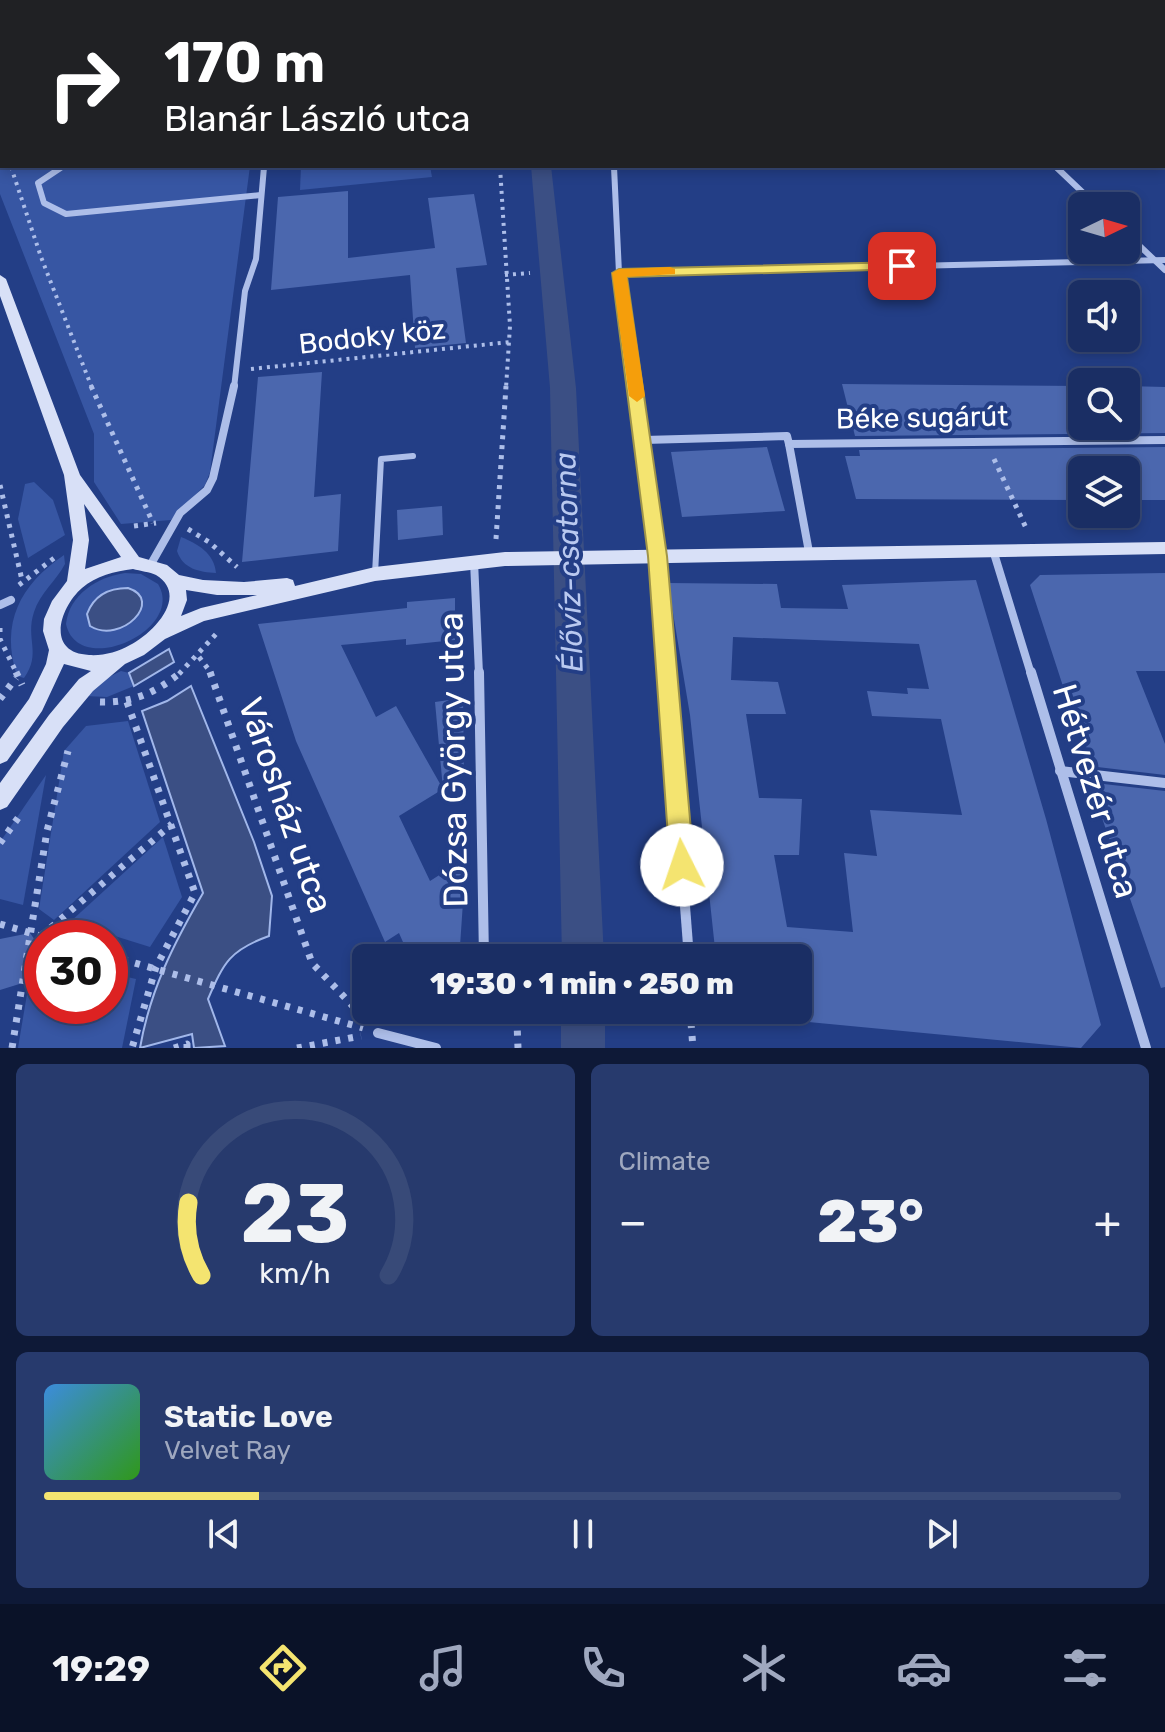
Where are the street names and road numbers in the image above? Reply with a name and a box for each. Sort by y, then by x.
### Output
street label: Bodoky köz [297,312,447,361]
street label: Béke sugárút [836,399,1009,436]
street label: Dózsa György utca [430,612,477,908]
street label: Hétvezér utca [1044,679,1148,903]
street label: Városház utca [230,692,342,918]

